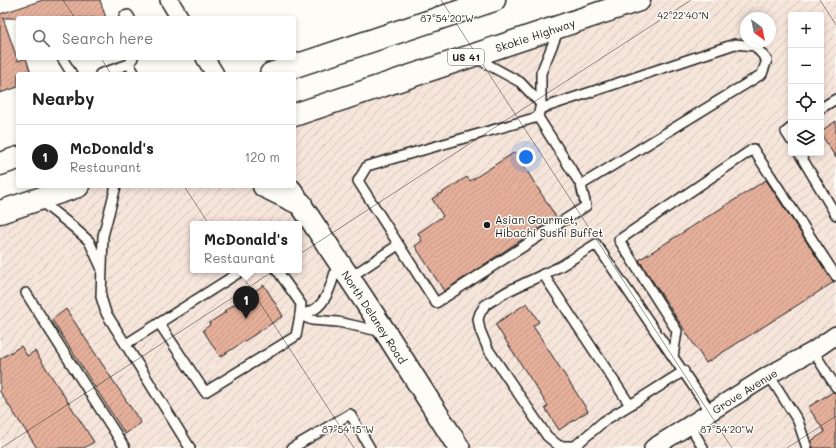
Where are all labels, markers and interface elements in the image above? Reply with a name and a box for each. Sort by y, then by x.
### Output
text: 42°22'40"N [657,8,709,22]
text: 87°54'20"W [420,11,474,25]
north arrow [740,12,776,48]
map controls [788,12,824,156]
button: + [788,12,824,48]
street label: Skokie Highway [493,14,577,55]
search box [16,16,296,60]
icon: search [30,27,52,49]
text: Search here [62,28,153,48]
button: − [788,48,824,84]
road number: US 41 [448,49,484,65]
button: locate [788,84,824,120]
text: Nearby [32,87,94,109]
button: layers [788,120,824,156]
text: McDonald's [70,138,154,158]
your location [516,147,536,167]
text: 1 [42,148,48,165]
text: 120 m [244,148,280,165]
text: Restaurant [70,158,141,175]
place label: Asian Gourmet, Hibachi Sushi Buffet [495,212,603,240]
marker: Asian Gourmet, Hibachi Sushi Buffet [482,220,492,230]
popup [190,221,302,273]
text: McDonald's [204,229,288,249]
text: Restaurant [204,249,275,266]
street label: North Delaney Road [339,267,411,366]
pin: 1 [233,286,259,319]
street label: Grove Avenue [709,364,780,417]
text: 87°54'15"W [322,422,374,436]
text: 87°54'20"W [700,422,754,436]

